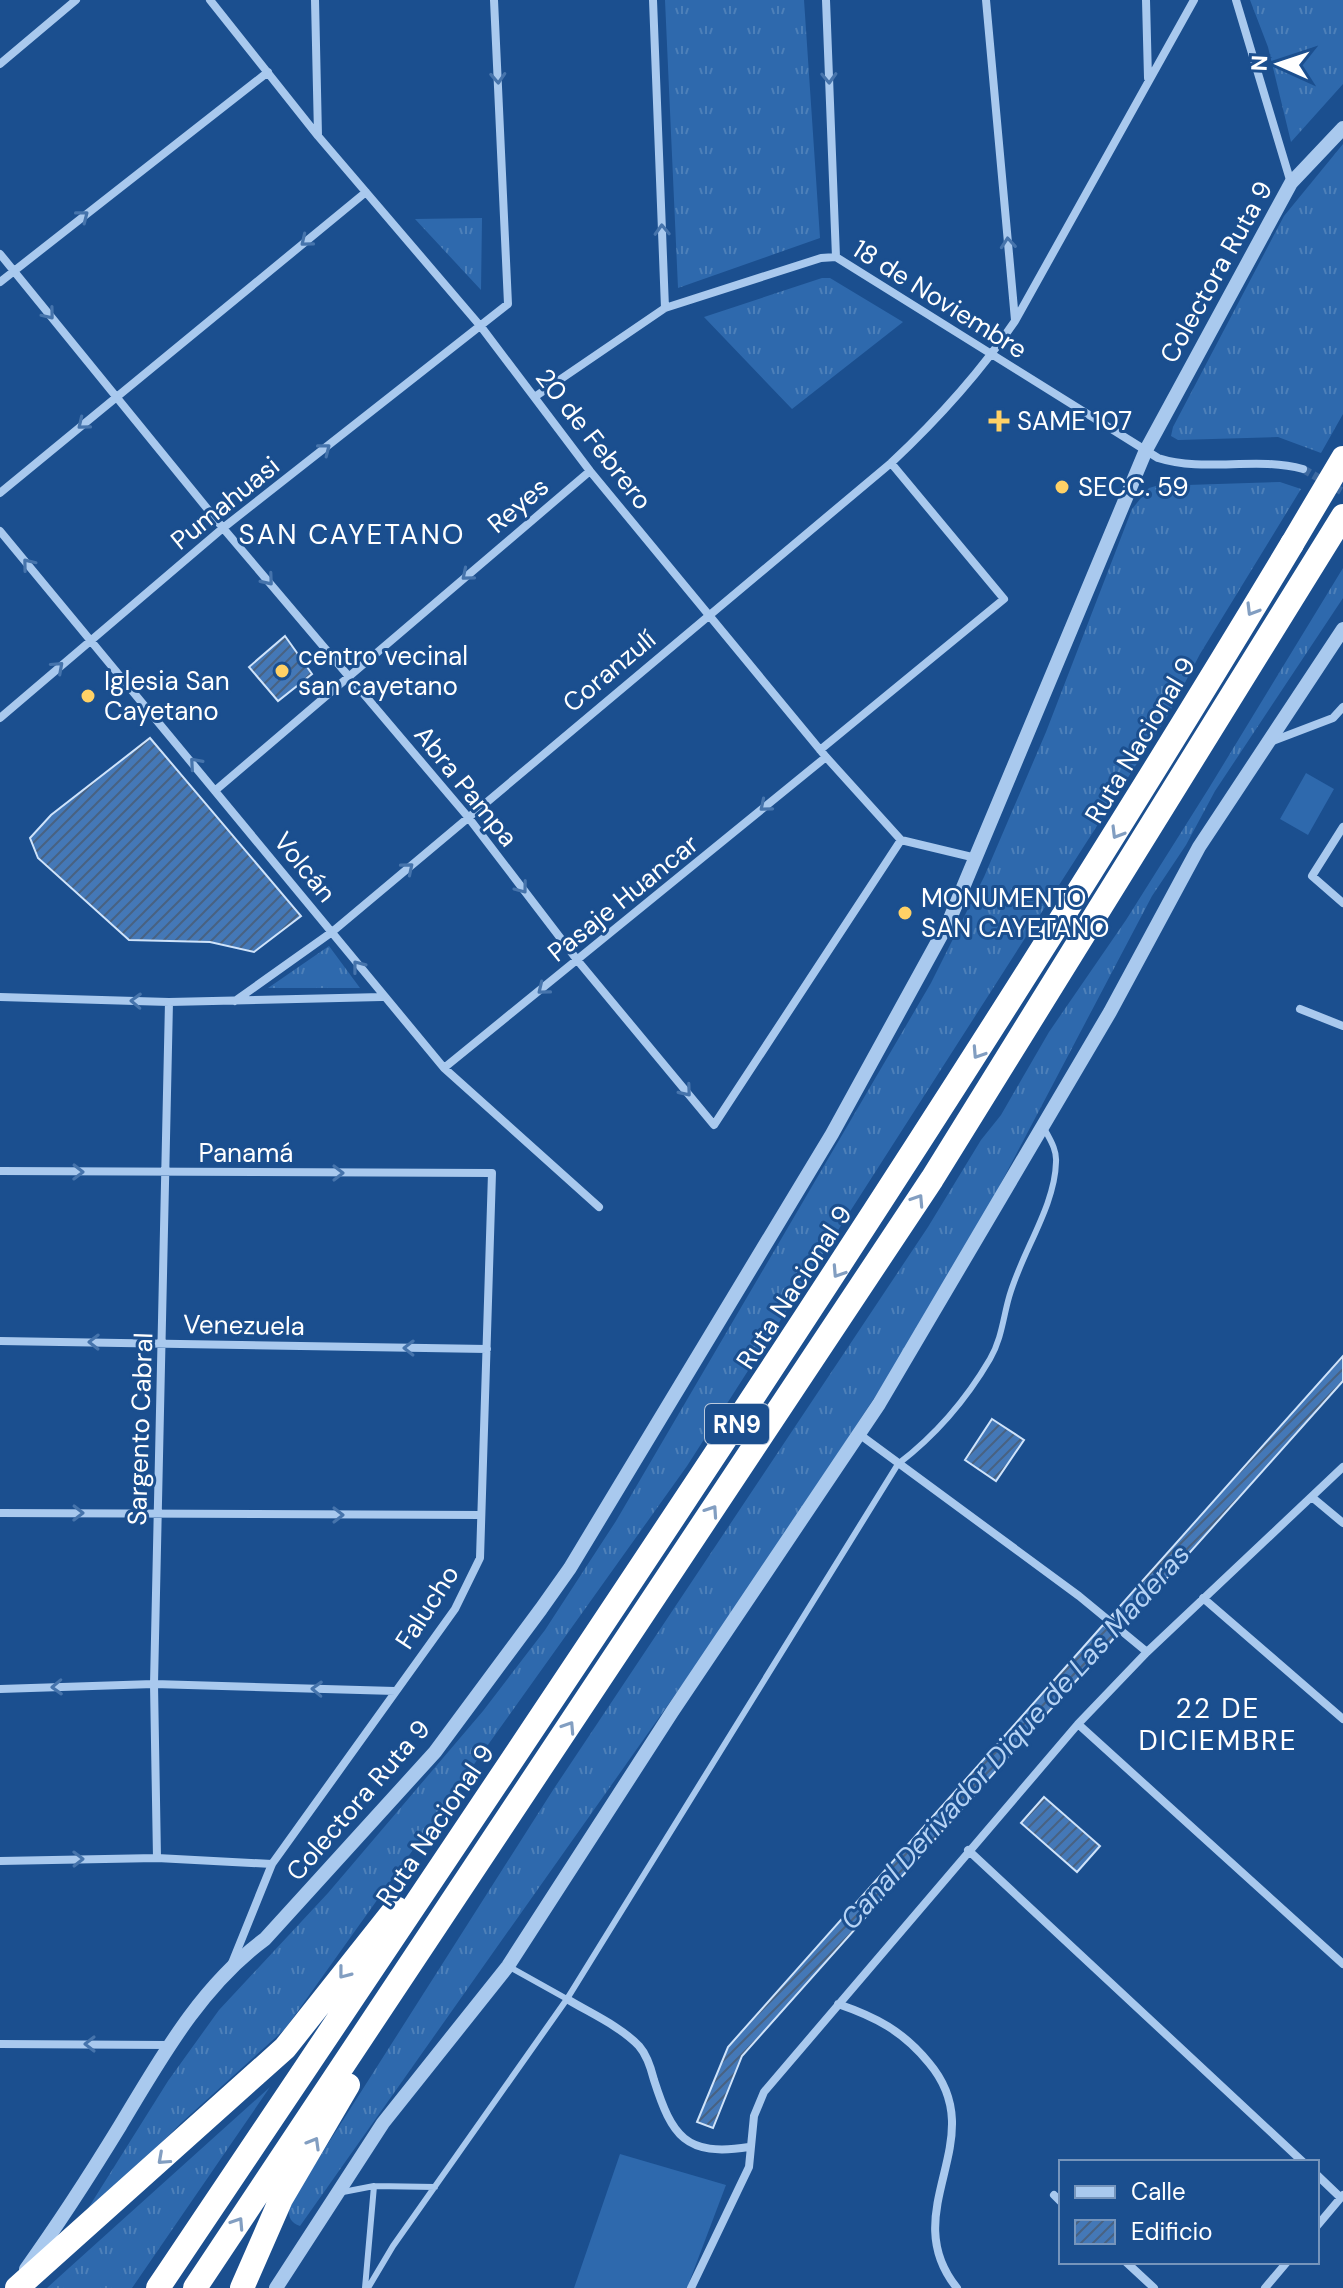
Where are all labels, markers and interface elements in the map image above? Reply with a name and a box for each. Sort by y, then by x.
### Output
north arrow [1239,24,1319,104]
text: N [1245,54,1274,72]
one-way arrow [489,72,506,85]
one-way arrow [820,72,837,85]
street label: Colectora Ruta 9 [1152,175,1280,369]
one-way arrow [74,212,89,226]
one-way arrow [653,223,670,236]
one-way arrow [301,231,315,246]
street label: 18 de Noviembre [846,232,1034,366]
one-way arrow [999,237,1016,250]
one-way arrow [39,305,54,319]
street label: 20 de Febrero [528,361,660,517]
place label: SAME 107 [1017,404,1132,438]
marker: SAME 107 [988,410,1010,432]
one-way arrow [78,414,93,429]
one-way arrow [316,445,331,459]
street label: Pumahuasi [164,449,286,557]
street label: Reyes [480,469,556,541]
place label: SECC. 59 [1078,470,1189,504]
marker: SECC. 59 [1053,478,1071,496]
district label: SAN CAYETANO [239,516,465,553]
one-way arrow [23,559,37,574]
one-way arrow [461,565,476,580]
one-way arrow [258,571,273,585]
one-way arrow [1246,601,1261,616]
street label: Coranzulí [555,622,663,720]
place label: centro vecinal san cayetano [298,639,468,703]
street label: Ruta Nacional 9 [1077,651,1203,829]
one-way arrow [49,662,64,676]
marker: centro vecinal san cayetano [273,662,291,680]
place label: Iglesia San Cayetano [104,664,230,728]
marker: Iglesia San Cayetano [79,687,97,705]
street label: Abra Pampa [407,718,525,854]
one-way arrow [190,758,205,773]
one-way arrow [760,796,775,811]
one-way arrow [1111,824,1126,839]
street label: Volcán [266,825,344,909]
street label: Pasaje Huancar [541,827,705,969]
one-way arrow [398,863,413,878]
one-way arrow [513,880,527,894]
place label: MONUMENTO SAN CAYETANO [921,881,1109,945]
marker: MONUMENTO SAN CAYETANO [896,904,914,922]
one-way arrow [353,961,368,975]
one-way arrow [537,980,552,994]
one-way arrow [129,993,142,1010]
one-way arrow [973,1044,988,1059]
one-way arrow [676,1081,691,1096]
street label: Panamá [198,1136,294,1170]
one-way arrow [72,1163,85,1181]
one-way arrow [332,1164,345,1182]
one-way arrow [908,1195,923,1209]
street label: Ruta Nacional 9 [728,1199,860,1375]
one-way arrow [832,1263,847,1277]
street label: Venezuela [183,1307,305,1343]
street label: Sargento Cabral [120,1332,160,1526]
one-way arrow [87,1333,100,1351]
one-way arrow [403,1339,415,1357]
road number: RN9 [705,1404,769,1444]
one-way arrow [72,1504,85,1522]
one-way arrow [703,1505,718,1519]
one-way arrow [332,1506,345,1524]
water label: Canal Derivador Dique de Las Maderas [832,1537,1198,1937]
street label: Falucho [387,1559,467,1655]
one-way arrow [50,1678,63,1696]
one-way arrow [310,1680,323,1697]
district label: 22 DE DICIEMBRE [1138,1690,1298,1759]
street label: Colectora Ruta 9 [279,1712,437,1888]
one-way arrow [559,1722,574,1736]
street label: Ruta Nacional 9 [368,1737,502,1913]
one-way arrow [72,1850,85,1868]
one-way arrow [339,1964,354,1978]
one-way arrow [83,2035,96,2053]
one-way arrow [304,2137,320,2152]
one-way arrow [158,2149,172,2164]
legend [1059,2160,1319,2264]
text: Calle [1131,2176,1186,2207]
text: Edificio [1131,2216,1213,2247]
one-way arrow [229,2218,244,2232]

